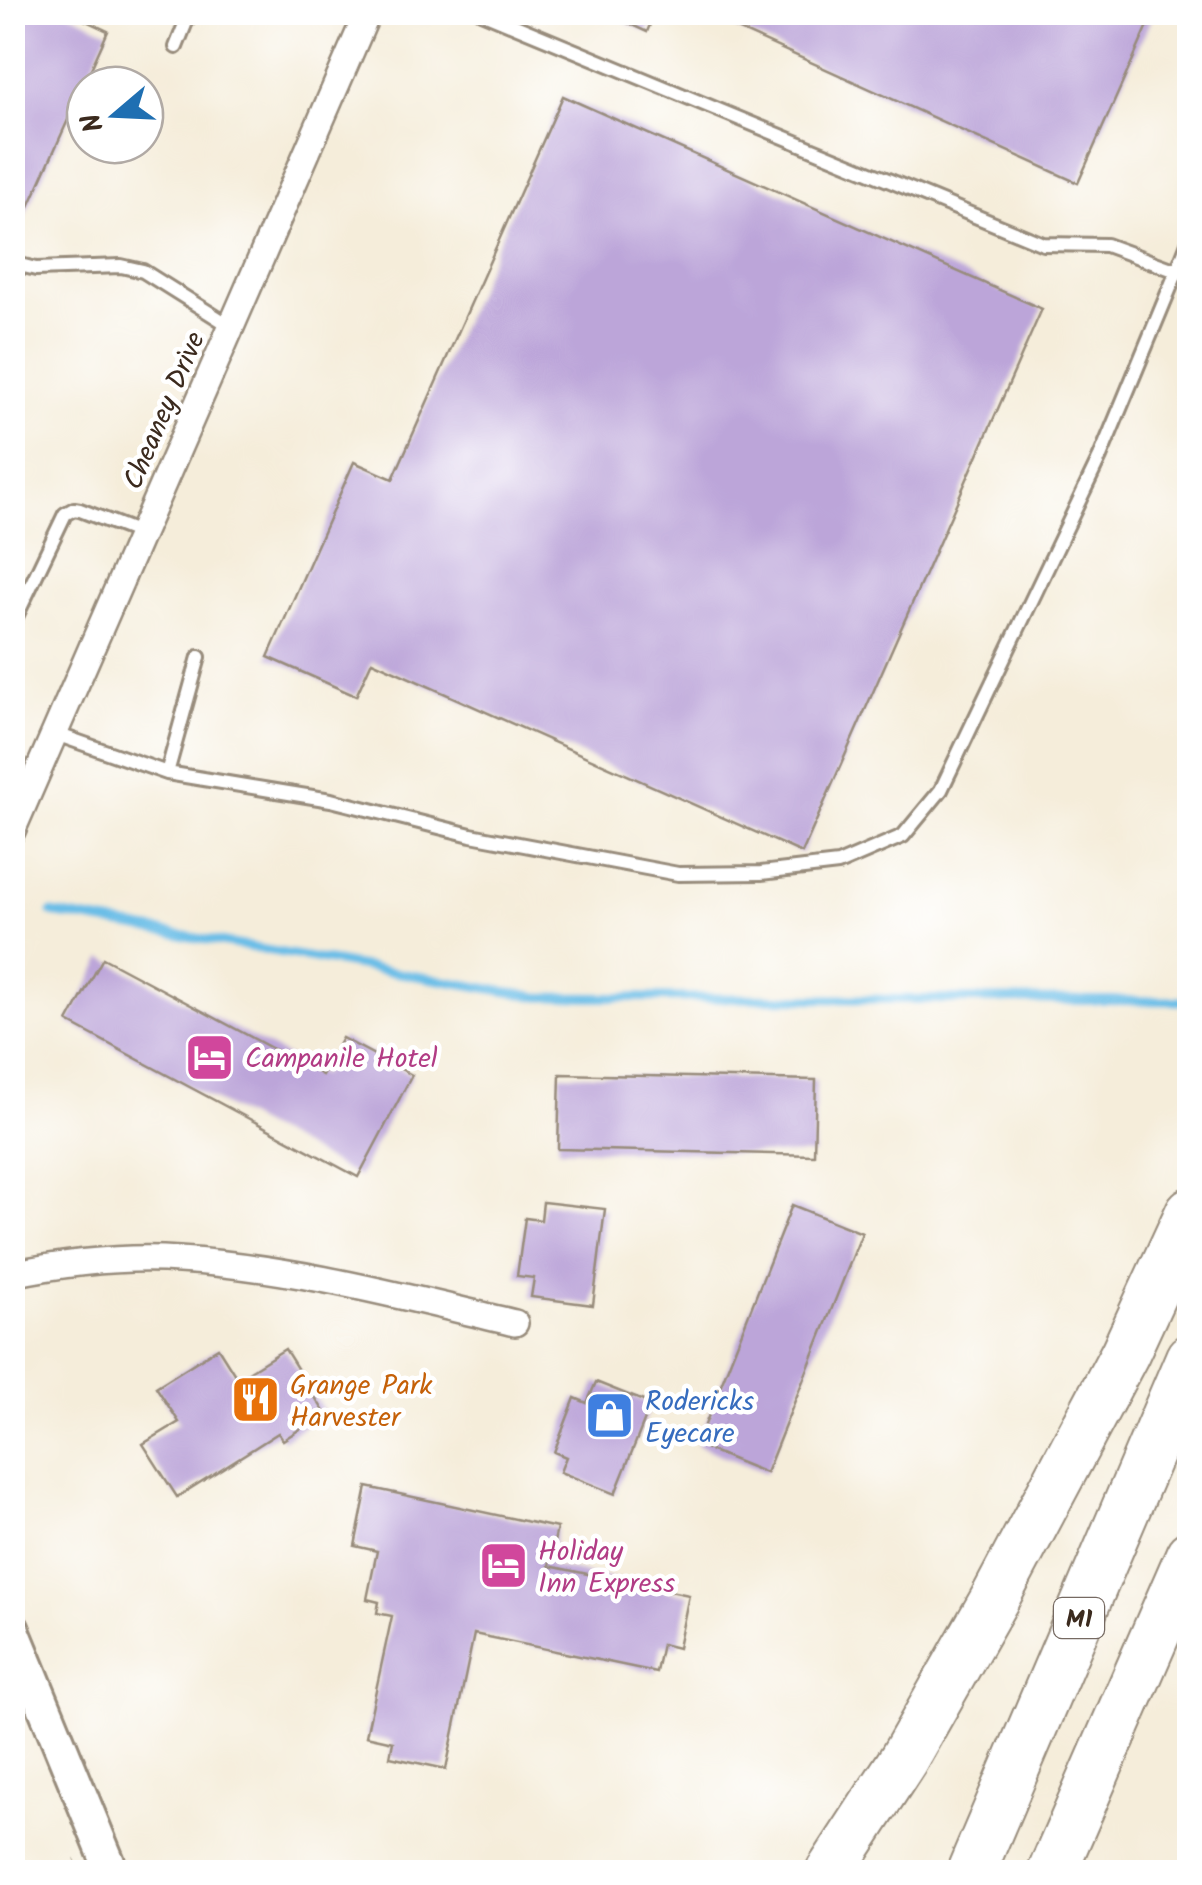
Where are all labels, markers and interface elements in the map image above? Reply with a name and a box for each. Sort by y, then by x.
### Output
north arrow [65,65,165,165]
text: N [69,106,118,138]
street label: Cheaney Drive [112,325,219,497]
hotel icon: Campanile Hotel [184,1031,236,1083]
place label: Campanile Hotel [245,1037,438,1082]
place label: Grange Park Harvester [290,1364,433,1441]
restaurant icon: Grange Park Harvester [229,1374,281,1426]
place label: Rodericks Eyecare [645,1380,754,1457]
shop icon: Rodericks Eyecare [584,1390,636,1442]
place label: Holiday Inn Express [538,1530,675,1607]
hotel icon: Holiday Inn Express [477,1540,529,1592]
road number: M1 [1054,1598,1104,1638]

